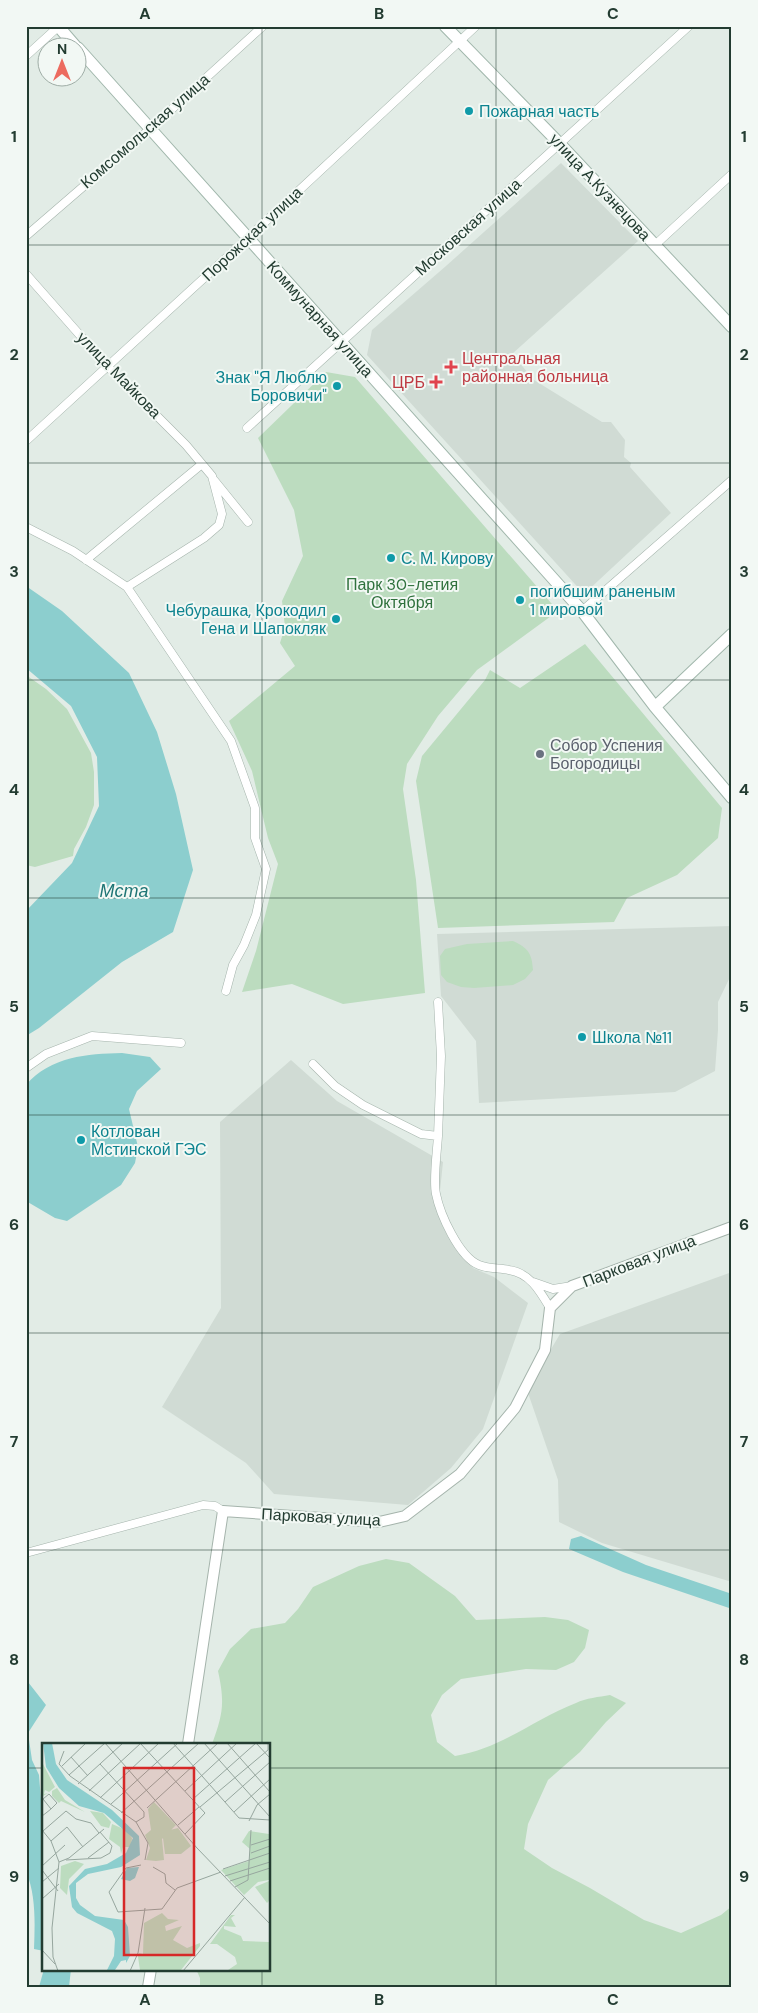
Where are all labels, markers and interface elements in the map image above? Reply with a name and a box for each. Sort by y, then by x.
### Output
text: A [139,3,151,24]
text: B [374,3,384,24]
text: C [607,3,619,24]
north arrow [38,38,88,88]
text: N [57,40,67,58]
street label: Комсомольская улица [76,69,214,193]
place label: Пожарная часть [479,101,599,122]
marker: Пожарная часть [463,105,475,117]
text: 1 [11,126,17,147]
text: 1 [741,126,747,147]
street label: улица А.Кузнецова [545,129,655,245]
street label: Московская улица [410,174,526,280]
street label: Порожская улица [197,182,307,286]
street label: Коммунарная улица [262,256,378,382]
street label: улица Майкова [72,327,166,423]
text: 2 [9,344,19,365]
text: 2 [739,344,749,365]
place label: Центральная районная больница [462,348,608,387]
marker: Центральная районная больница [444,360,458,374]
place label: Знак "Я Люблю Боровичи" [216,367,327,406]
place label: ЦРБ [392,372,425,393]
marker: ЦРБ [429,375,443,389]
marker: Знак "Я Люблю Боровичи" [331,380,343,392]
place label: С. М. Кирову [401,548,493,569]
marker: С. М. Кирову [385,552,397,564]
text: 3 [9,561,19,582]
text: 3 [739,561,749,582]
park label: Парк 30-летия Октября [346,574,458,613]
place label: погибшим раненым 1 мировой [530,581,675,620]
marker: погибшим раненым 1 мировой [514,594,526,606]
place label: Чебурашка, Крокодил Гена и Шапокляк [165,600,327,639]
marker: Чебурашка, Крокодил Гена и Шапокляк [330,613,342,625]
place label: Собор Успения Богородицы [550,735,663,774]
marker: Собор Успения Богородицы [534,748,546,760]
text: 4 [9,779,19,800]
text: 4 [739,779,749,800]
water label: Мста [100,879,148,903]
text: 5 [9,996,19,1017]
text: 5 [739,996,749,1017]
place label: Школа №11 [592,1027,672,1048]
marker: Школа №11 [576,1031,588,1043]
place label: Котлован Мстинской ГЭС [91,1121,207,1160]
marker: Котлован Мстинской ГЭС [75,1134,87,1146]
text: 6 [9,1214,19,1235]
text: 6 [739,1214,749,1235]
street label: Парковая улица [579,1230,699,1292]
text: 7 [10,1431,19,1452]
text: 7 [740,1431,749,1452]
street label: Парковая улица [261,1503,381,1531]
text: 8 [9,1649,19,1670]
text: 8 [739,1649,749,1670]
inset map [42,1743,270,1970]
text: 9 [9,1866,19,1887]
text: 9 [739,1866,749,1887]
text: A [139,1989,151,2010]
text: B [374,1989,384,2010]
text: C [607,1989,619,2010]

